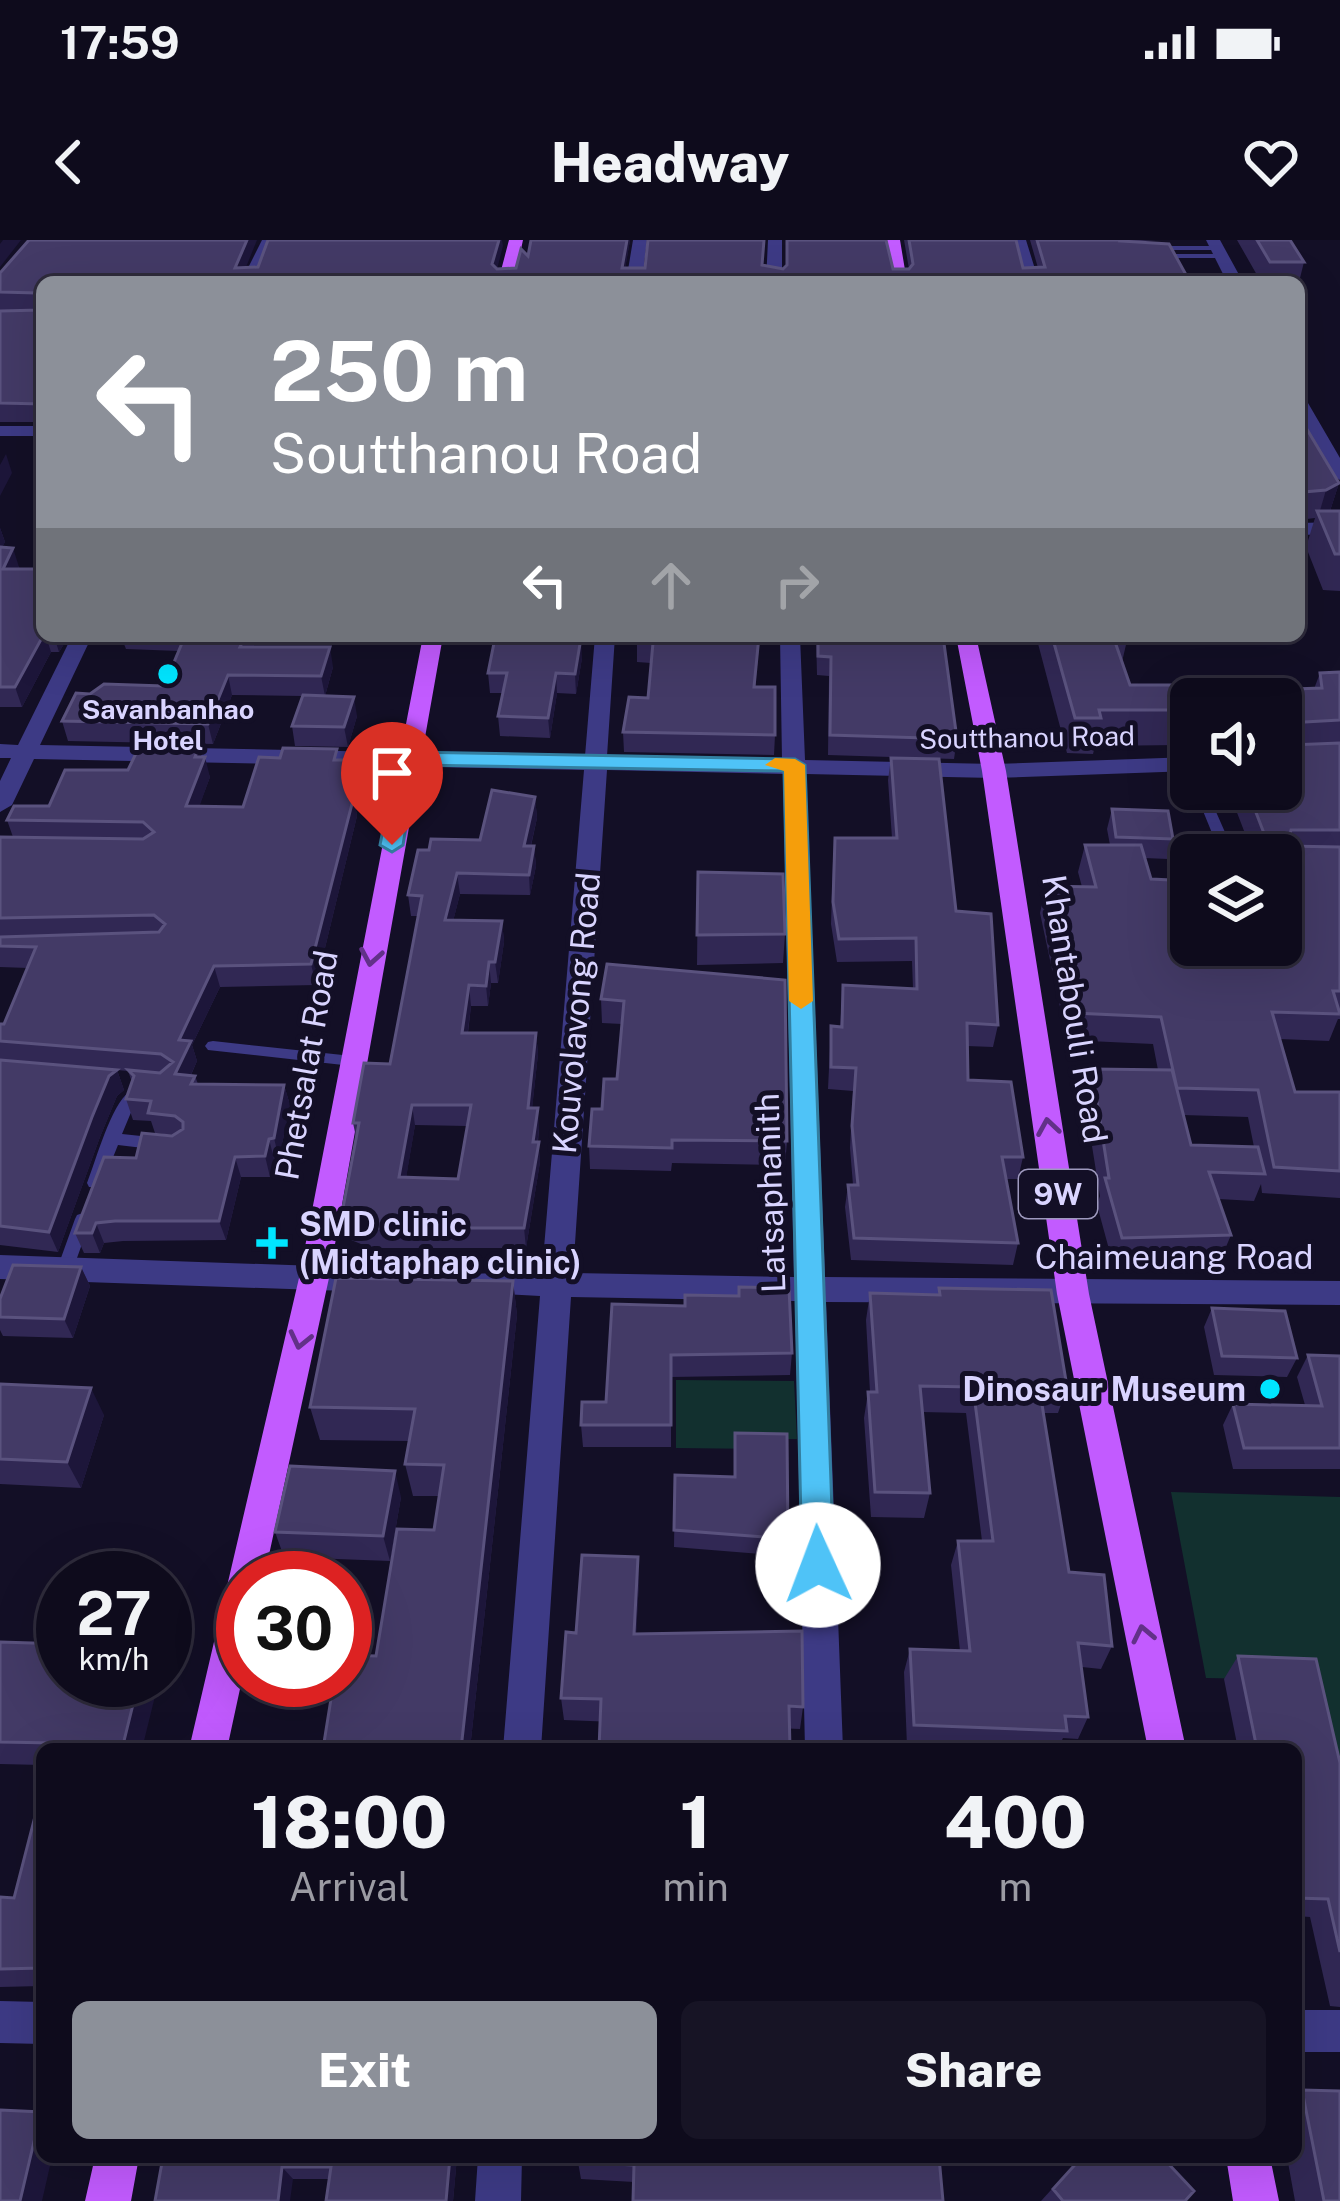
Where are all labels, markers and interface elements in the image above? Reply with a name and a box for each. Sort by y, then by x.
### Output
text: 17:59 [60,16,180,69]
icon: back [36,129,102,195]
icon: heart [1238,129,1304,195]
text: Headway [551,131,789,194]
text: 250 m [270,321,528,420]
icon: left [72,324,228,480]
text: Soutthanou Road [270,422,702,485]
icon: left [512,552,578,618]
icon: ahead [638,552,704,618]
icon: right [764,552,830,618]
marker: Savanbanhao Hotel [155,661,181,687]
map controls [1170,678,1302,966]
button: sound [1170,678,1302,810]
place label: Savanbanhao Hotel [82,693,254,756]
street label: Soutthanou Road [919,719,1135,755]
pin [341,722,443,845]
icon: arrive [359,740,425,806]
button: layers [1170,834,1302,966]
street label: Kouvolavong Road [545,871,607,1155]
street label: Khantabouli Road [1035,872,1115,1146]
street label: Phetsalat Road [267,947,345,1183]
one-way arrow [360,947,385,967]
street label: Latsaphanith [748,1093,792,1293]
one-way arrow [1036,1118,1062,1137]
road number: 9W [1019,1170,1097,1218]
place label: SMD clinic (Midtaphap clinic) [299,1205,582,1281]
marker: SMD clinic (Midtaphap clinic) [256,1227,288,1259]
street label: Chaimeuang Road [1035,1238,1313,1276]
one-way arrow [288,1330,313,1350]
place label: Dinosaur Museum [962,1370,1246,1408]
marker: Dinosaur Museum [1257,1376,1283,1402]
position arrow [755,1502,881,1628]
speed limit sign: 30 [216,1551,372,1707]
text: 27 [76,1578,152,1649]
one-way arrow [1132,1625,1157,1645]
text: km/h [79,1641,149,1677]
text: 18:00 [251,1780,447,1864]
text: 1 [680,1780,711,1864]
text: 400 [944,1780,1087,1864]
text: Arrival [289,1864,410,1910]
text: min [663,1864,729,1910]
text: m [998,1864,1032,1910]
button: Exit [72,2001,657,2139]
button: Share [681,2001,1266,2139]

